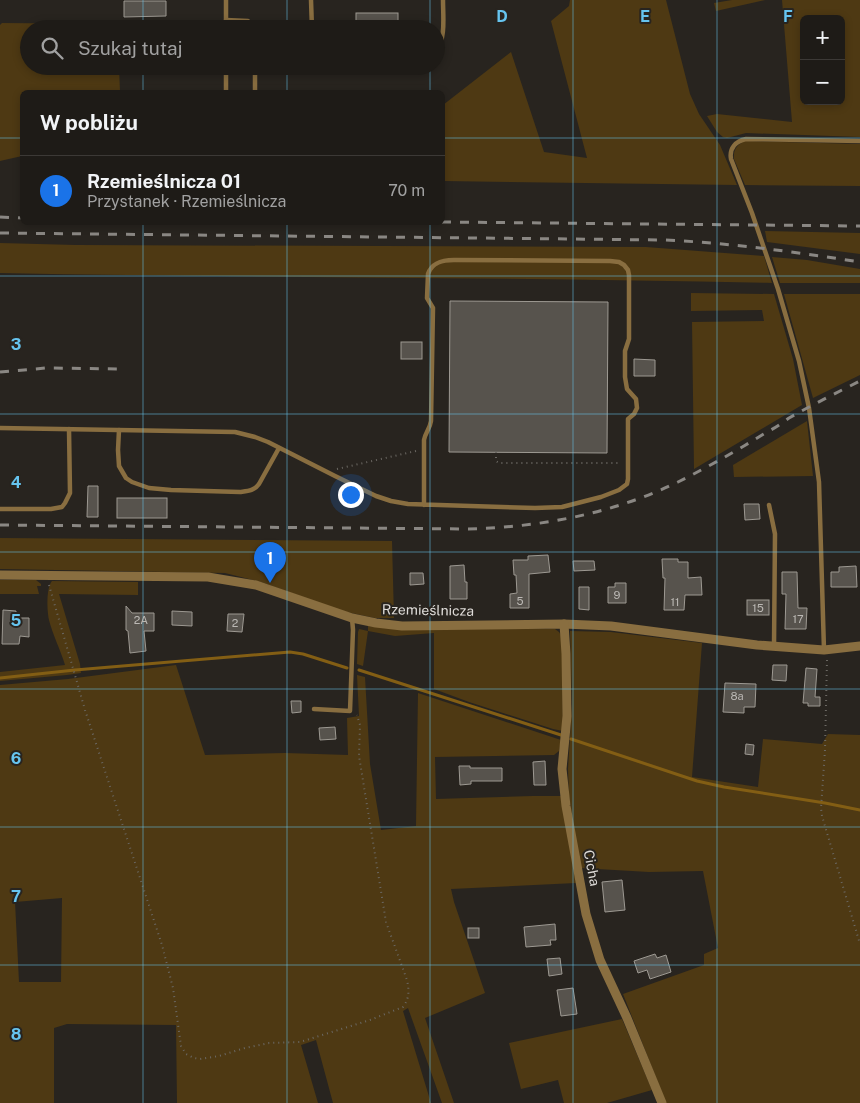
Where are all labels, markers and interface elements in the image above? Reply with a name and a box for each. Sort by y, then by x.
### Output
text: D [496,7,508,26]
text: E [640,7,650,26]
text: F [783,7,793,26]
map controls [800,15,845,105]
button: + [800,15,845,60]
search box [20,20,445,75]
icon: search [38,34,66,62]
text: Szukaj tutaj [78,37,183,59]
button: − [800,60,845,105]
text: W pobliżu [40,110,138,135]
text: Rzemieślnicza 01 [87,170,241,192]
text: 1 [53,181,59,200]
text: 70 m [388,181,425,200]
text: Przystanek · Rzemieślnicza [87,192,286,211]
text: 3 [11,335,21,354]
text: 4 [11,473,22,492]
your location [338,482,364,508]
pin: 1 [254,542,286,583]
house number: 9 [614,589,621,601]
house number: 5 [516,595,524,607]
house number: 11 [671,596,679,608]
street label: Rzemieślnicza [382,601,474,619]
house number: 15 [752,602,764,614]
text: 5 [11,611,22,630]
house number: 17 [792,613,804,625]
house number: 2A [134,614,148,626]
house number: 2 [232,617,239,629]
house number: 8a [730,690,744,702]
text: 6 [11,749,21,768]
street label: Cicha [581,849,603,887]
text: 7 [11,887,21,906]
text: 8 [11,1025,22,1044]

